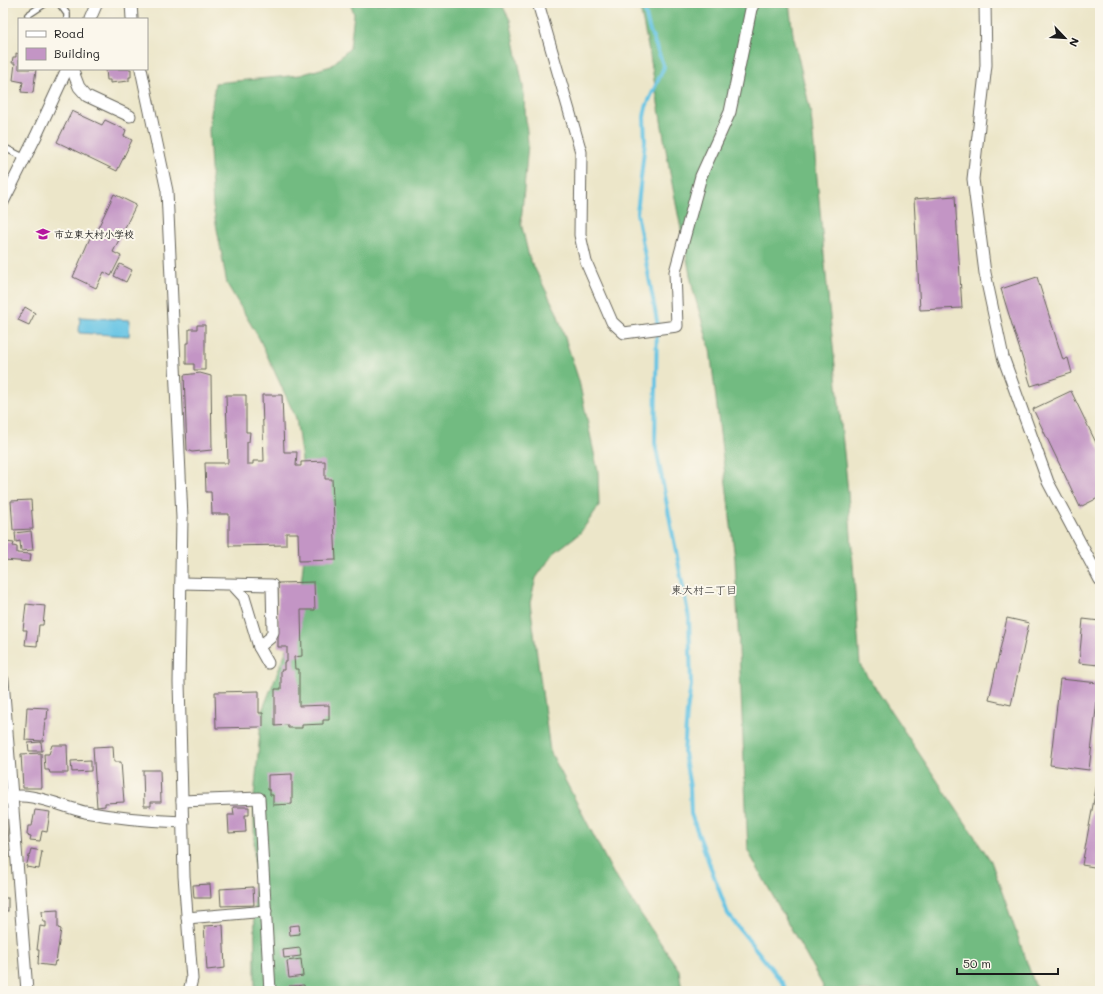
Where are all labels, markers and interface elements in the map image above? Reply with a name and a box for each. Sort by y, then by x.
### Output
legend [18,18,148,70]
north arrow [1045,18,1085,58]
text: Road [54,25,84,41]
text: N [1066,35,1083,49]
text: Building [54,45,100,61]
school or university icon: 市立東大村小学校 [35,226,51,242]
place label: 市立東大村小学校 [54,227,134,241]
district label: 東大村二丁目 [671,582,737,597]
scale bar [957,950,1058,976]
text: 50 m [963,955,991,971]

